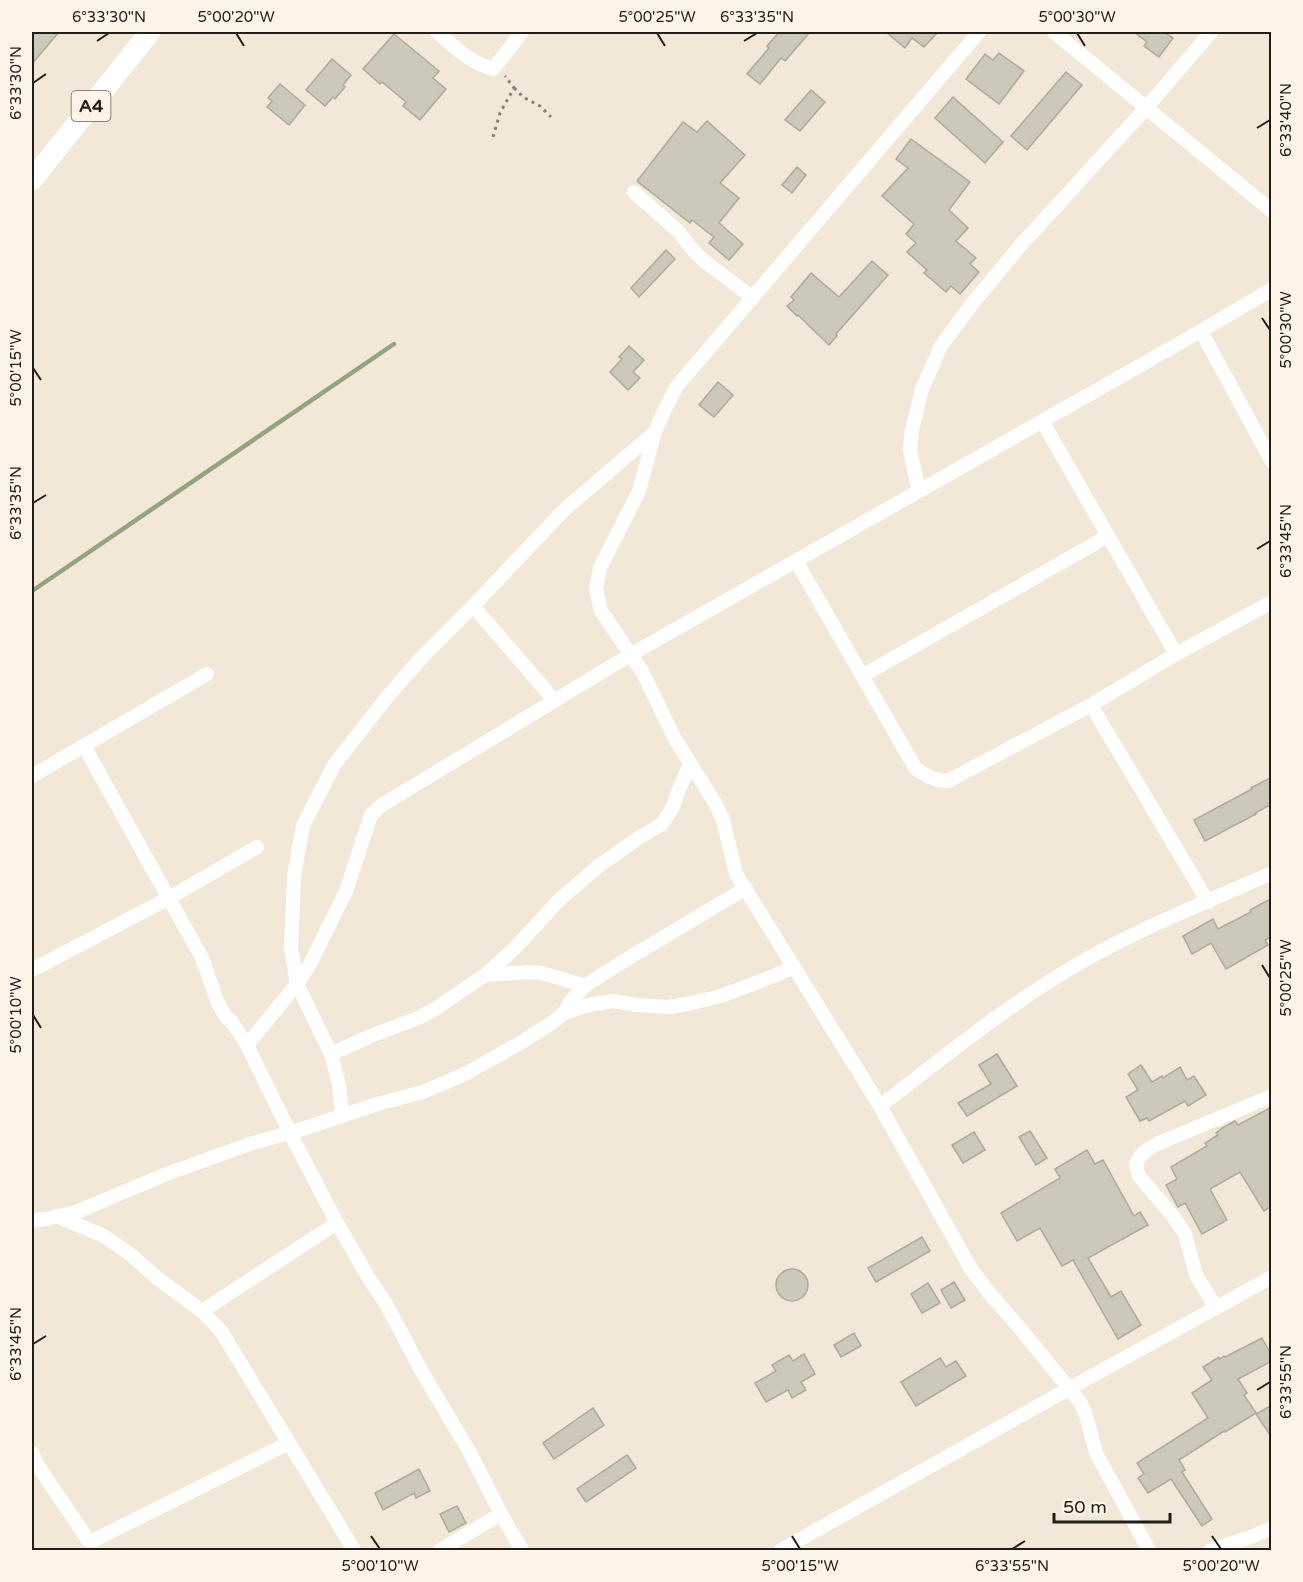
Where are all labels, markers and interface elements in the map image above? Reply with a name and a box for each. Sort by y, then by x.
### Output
text: 6°33'30"N [72,8,146,26]
text: 5°00'20"W [197,8,275,26]
text: 5°00'25"W [618,8,696,26]
text: 6°33'35"N [720,8,794,26]
text: 5°00'30"W [1038,8,1116,26]
text: 6°33'30"N [7,46,25,120]
text: 6°33'40"N [1277,83,1295,157]
road number: A4 [72,91,110,121]
text: 5°00'30"W [1277,291,1295,369]
text: 5°00'15"W [7,329,25,407]
text: 6°33'35"N [7,466,25,540]
text: 6°33'45"N [1277,504,1295,578]
text: 5°00'25"W [1277,939,1295,1017]
text: 5°00'10"W [7,976,25,1054]
text: 6°33'45"N [7,1307,25,1381]
text: 6°33'55"N [1277,1345,1295,1419]
scale bar [1054,1486,1170,1524]
text: 50 m [1063,1496,1107,1518]
text: 5°00'10"W [341,1557,419,1575]
text: 5°00'15"W [761,1557,839,1575]
text: 6°33'55"N [975,1557,1049,1575]
text: 5°00'20"W [1182,1557,1260,1575]

